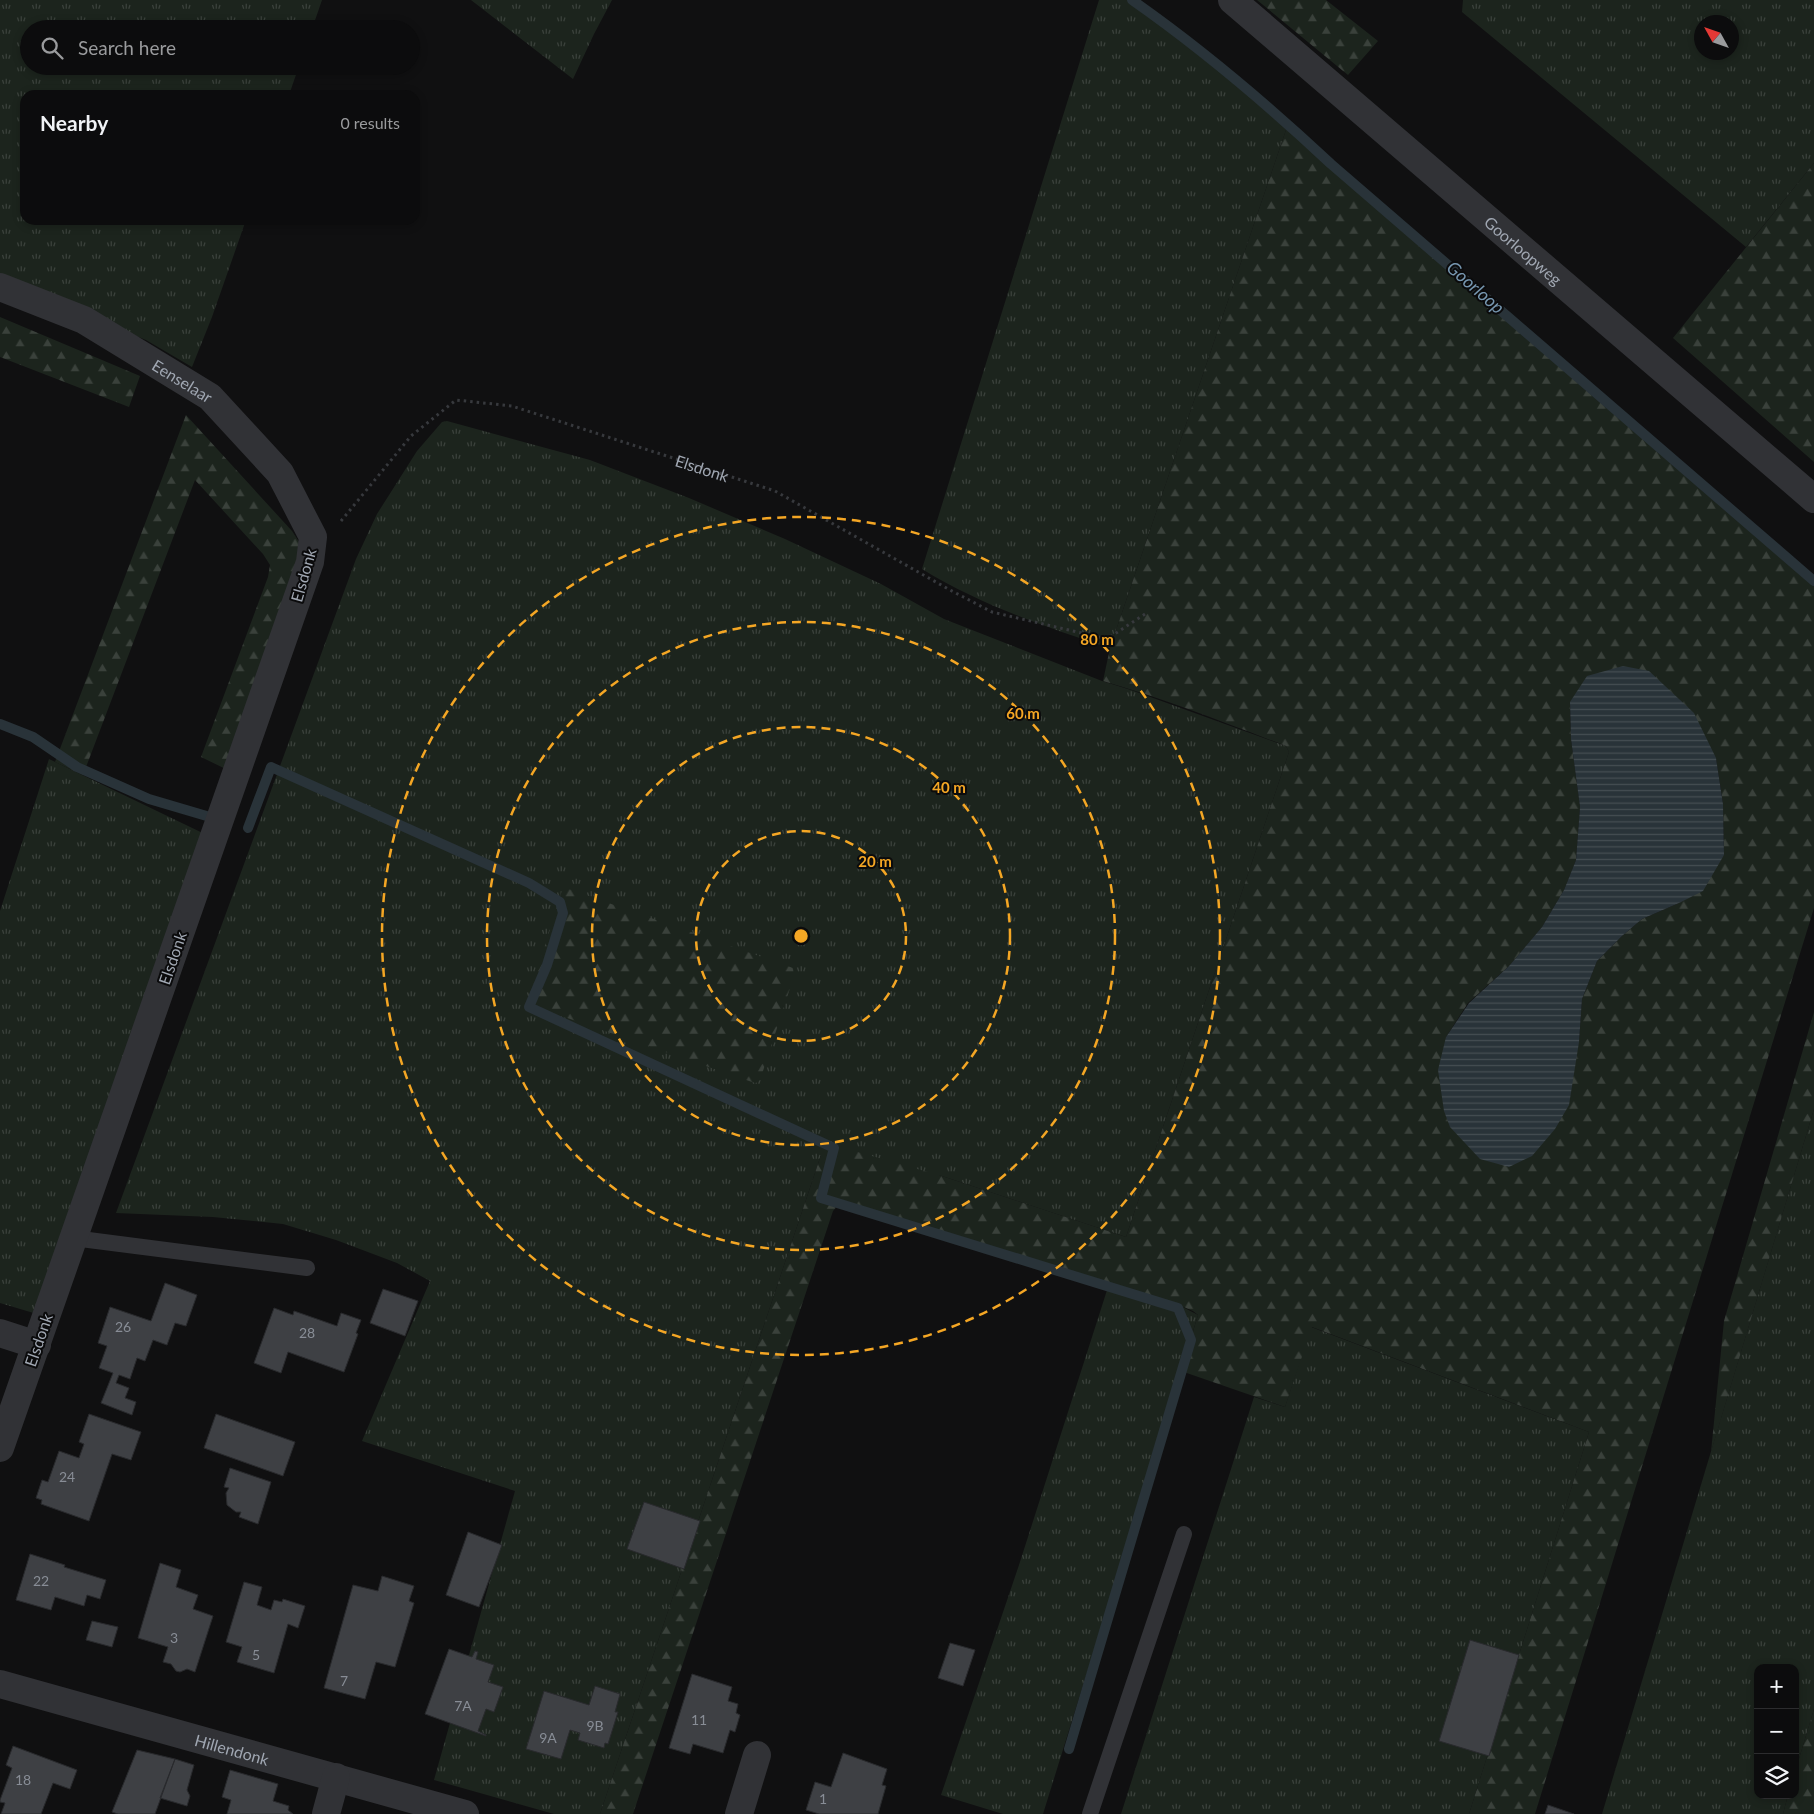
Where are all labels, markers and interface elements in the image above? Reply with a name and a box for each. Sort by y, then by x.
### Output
north arrow [1694,15,1739,60]
search box [20,20,420,75]
icon: search [38,34,66,62]
text: Search here [78,36,176,59]
text: Nearby [40,110,108,135]
text: 0 results [340,113,400,132]
street label: Goorloopweg [1481,212,1566,288]
water label: Goorloop [1443,256,1509,318]
street label: Eenselaar [149,355,217,406]
street label: Elsdonk [673,450,732,485]
street label: Elsdonk [286,545,320,604]
text: 80 m [1080,630,1114,648]
text: 60 m [1006,704,1040,722]
text: 40 m [932,778,966,796]
text: 20 m [858,852,892,870]
centre of rings [792,927,810,945]
street label: Elsdonk [154,928,190,987]
street label: Elsdonk [20,1310,56,1369]
house number: 26 [115,1318,131,1335]
house number: 28 [299,1324,315,1341]
house number: 24 [59,1468,75,1485]
house number: 22 [33,1572,49,1589]
house number: 3 [170,1629,178,1646]
house number: 5 [252,1646,260,1663]
map controls [1754,1664,1799,1799]
button: + [1754,1664,1799,1709]
house number: 7 [340,1672,348,1689]
house number: 7A [454,1697,472,1714]
button: − [1754,1709,1799,1754]
house number: 11 [691,1711,707,1728]
house number: 9B [586,1717,604,1734]
house number: 9A [539,1729,557,1746]
street label: Hillendonk [193,1730,272,1769]
button: layers [1754,1754,1799,1799]
house number: 18 [15,1771,31,1788]
house number: 1 [819,1790,827,1807]

